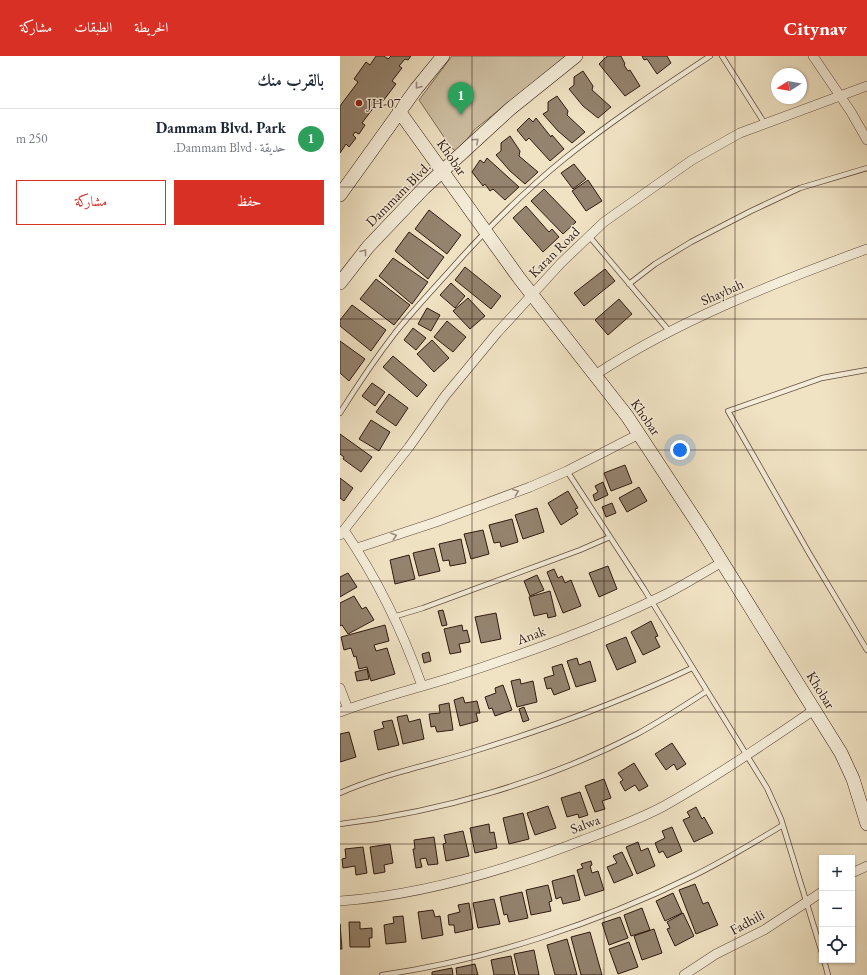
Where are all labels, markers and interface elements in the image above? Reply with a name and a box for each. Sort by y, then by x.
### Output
text: Citynav [784,16,847,41]
text: مشاركة [20,18,52,36]
text: الطبقات [74,18,112,36]
text: الخريطة [134,18,168,36]
north arrow [771,68,807,104]
text: بالقرب منك [257,69,324,91]
one-way arrow [416,82,423,89]
pin: 1 [448,82,474,115]
place label: JH-07 [366,94,401,112]
marker: JH-07 [354,98,364,108]
text: Dammam Blvd. Park [156,118,286,137]
text: 250 m [16,130,47,147]
text: 1 [308,130,314,147]
street label: Khobar [433,135,471,179]
one-way arrow [471,138,479,145]
text: حديقة · Dammam Blvd. [173,139,286,156]
street label: Dammam Blvd. [362,158,434,230]
button: مشاركة [16,180,166,225]
button: حفظ [174,180,324,225]
street label: Karan Road [525,222,584,281]
one-way arrow [359,250,366,257]
street label: Shaybah [698,275,746,309]
street label: Khobar [627,395,665,439]
your location [670,440,690,460]
one-way arrow [513,489,520,497]
one-way arrow [390,532,397,541]
street label: Anak [513,621,548,649]
street label: Khobar [803,668,840,712]
street label: Salwa [568,810,603,838]
map controls [819,855,855,963]
button: + [819,855,855,891]
button: − [819,891,855,927]
street label: Fadhili [727,905,768,939]
button: locate [819,927,855,963]

